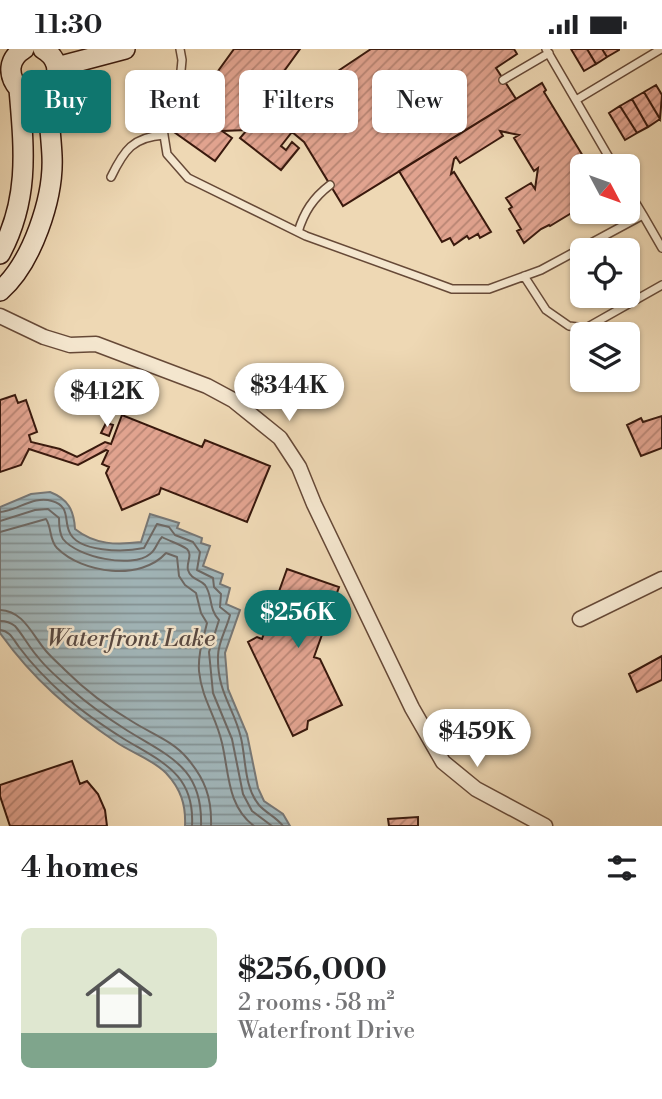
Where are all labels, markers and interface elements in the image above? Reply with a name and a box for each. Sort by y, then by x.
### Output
text: 11:30 [35,9,102,41]
chip: Buy [21,70,111,133]
chip: Rent [125,70,225,133]
chip: Filters [239,70,358,133]
chip: New [372,70,467,133]
north arrow [570,154,640,224]
map controls [570,154,640,392]
button: locate [570,238,640,308]
button: layers [570,322,640,392]
pin: $344K [240,363,338,423]
pin: $412K [58,369,156,429]
text: $344K [250,372,328,400]
text: $412K [70,378,144,406]
pin: $256K [249,591,347,650]
text: $256K [260,599,336,627]
water label: Waterfront Lake [47,624,215,654]
pin: $459K [428,709,526,769]
text: $459K [439,718,515,746]
text: 4 homes [21,849,138,887]
icon: filters [603,849,641,887]
text: $256,000 [238,951,387,989]
icon: home [77,956,161,1040]
text: 2 rooms · 58 m² [238,989,395,1017]
text: Waterfront Drive [238,1017,415,1045]

